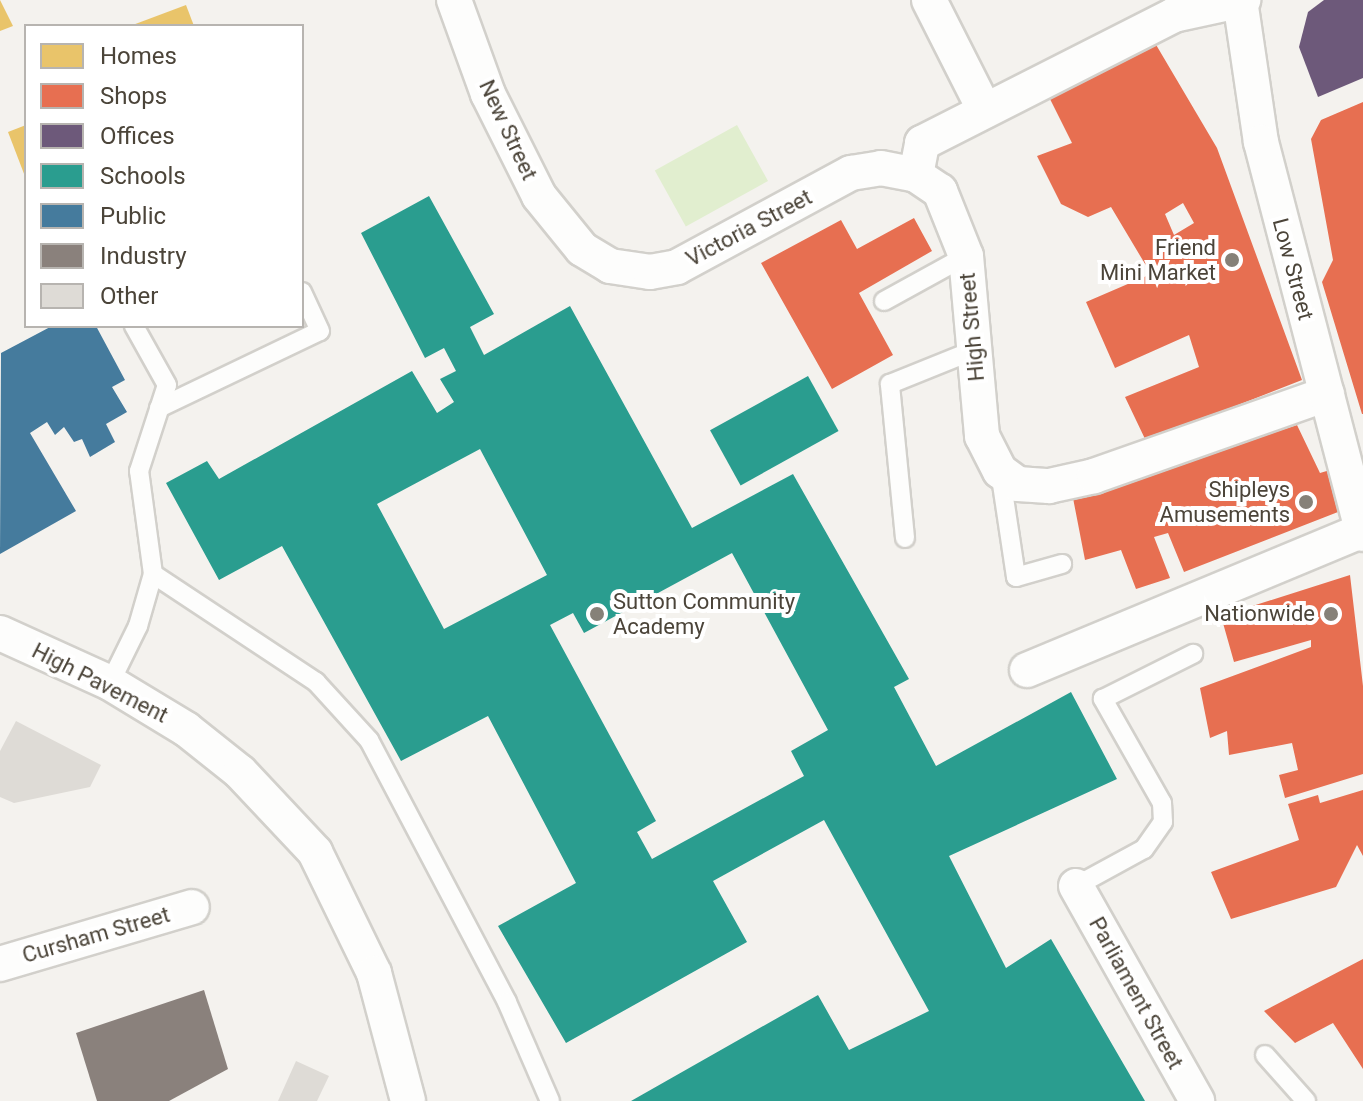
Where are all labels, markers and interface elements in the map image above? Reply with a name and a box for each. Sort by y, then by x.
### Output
legend [24,24,304,328]
text: Homes [100,42,177,70]
street label: New Street [473,76,543,184]
text: Shops [100,82,167,110]
text: Offices [100,122,175,150]
text: Schools [100,162,186,190]
street label: Victoria Street [682,184,816,272]
text: Public [100,202,166,230]
street label: Low Street [1267,215,1319,323]
place label: Friend Mini Market [1100,234,1216,286]
text: Industry [100,242,186,270]
marker: Friend Mini Market [1223,251,1241,269]
street label: High Street [954,272,990,382]
text: Other [100,282,158,310]
place label: Shipleys Amusements [1160,476,1290,528]
marker: Shipleys Amusements [1297,493,1315,511]
place label: Sutton Community Academy [613,588,795,640]
place label: Nationwide [1204,601,1315,627]
marker: Sutton Community Academy [588,605,606,623]
marker: Nationwide [1322,605,1340,623]
street label: High Pavement [28,637,172,729]
street label: Cursham Street [19,901,173,969]
street label: Parliament Street [1083,912,1189,1074]

